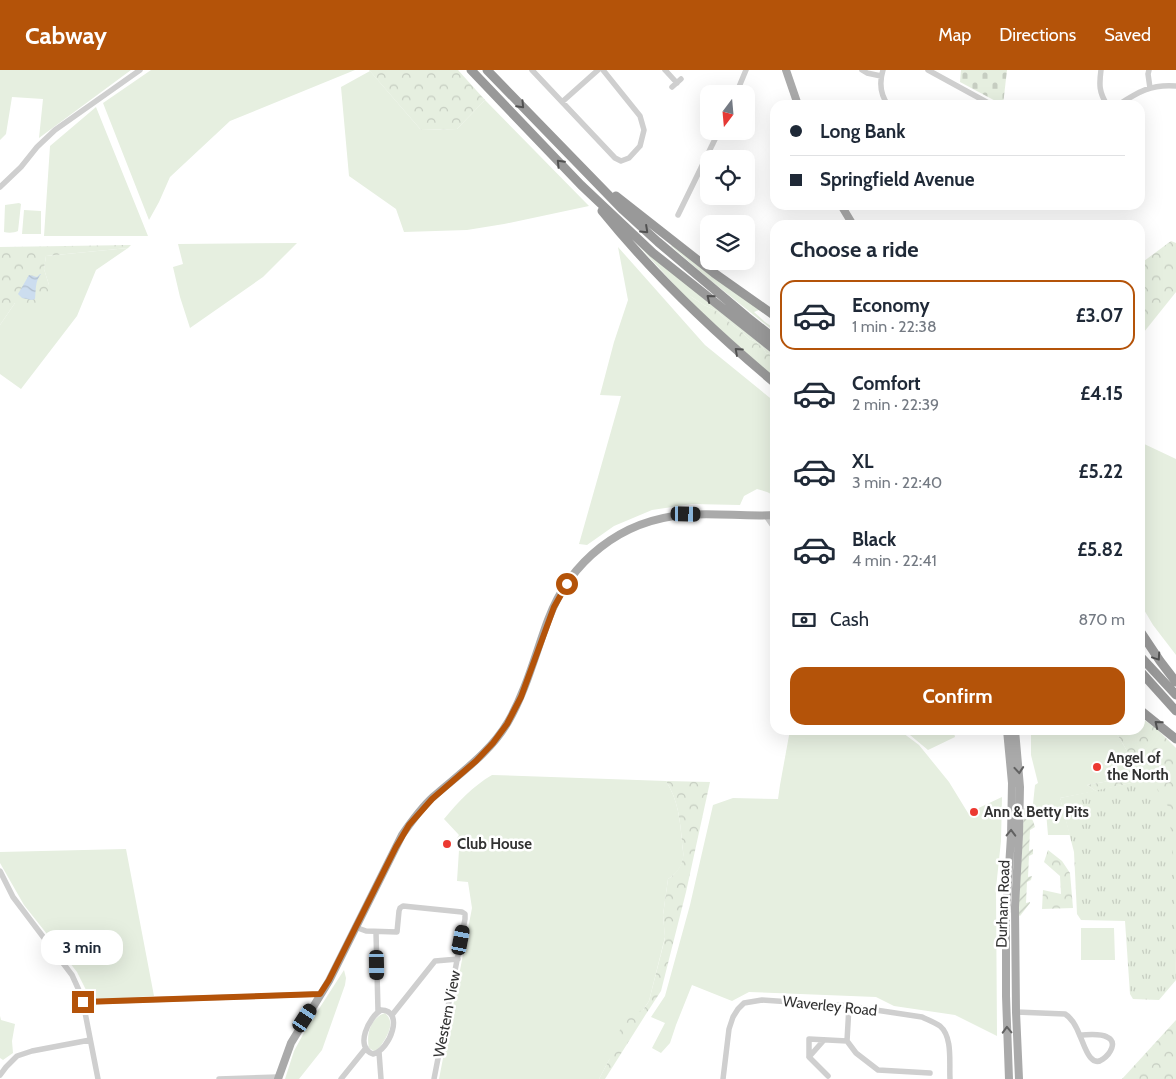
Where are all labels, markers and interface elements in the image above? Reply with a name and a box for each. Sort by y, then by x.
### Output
text: Cabway [25,21,107,50]
text: Map [938,24,971,46]
text: Directions [999,24,1076,46]
text: Saved [1104,24,1151,46]
north arrow [700,85,755,140]
map controls [700,85,755,270]
one-way arrow [515,100,524,109]
text: Long Bank [820,120,906,143]
button: locate [700,150,755,205]
one-way arrow [557,160,566,169]
text: Springfield Avenue [820,168,975,191]
button: layers [700,215,755,270]
one-way arrow [639,224,648,233]
text: Choose a ride [790,236,919,263]
icon: car [792,293,837,338]
text: Economy [852,294,930,317]
one-way arrow [706,295,716,304]
text: £3.07 [1076,304,1123,327]
text: 1 min · 22:38 [852,317,937,336]
one-way arrow [735,348,744,357]
icon: car [792,371,837,416]
text: Comfort [852,372,921,395]
text: £4.15 [1080,382,1123,405]
text: 2 min · 22:39 [852,395,939,414]
icon: car [792,449,837,494]
text: XL [852,450,873,473]
text: £5.22 [1079,460,1123,483]
text: 3 min · 22:40 [852,473,942,492]
car [670,506,701,522]
icon: car [792,527,837,572]
text: Black [852,528,896,551]
text: £5.82 [1077,538,1123,561]
text: 4 min · 22:41 [852,551,937,570]
route start [556,573,578,595]
icon: cash [790,606,818,634]
text: Cash [830,608,869,631]
text: 870 m [1079,610,1125,629]
one-way arrow [1151,651,1160,661]
button: Confirm [790,667,1125,725]
one-way arrow [1155,721,1164,730]
place label: Angel of the North [1107,749,1169,784]
marker: Angel of the North [1091,761,1103,773]
one-way arrow [1013,766,1024,774]
place label: Ann & Betty Pits [984,803,1089,821]
marker: Ann & Betty Pits [968,806,980,818]
one-way arrow [1005,829,1016,837]
place label: Club House [457,835,532,853]
marker: Club House [441,838,453,850]
street label: Durham Road [992,860,1014,948]
car [450,924,471,956]
callout: 3 min [42,930,124,964]
text: 3 min [63,938,101,957]
car [369,950,384,980]
street label: Western View [430,969,464,1059]
route end [72,991,94,1013]
street label: Waverley Road [782,992,878,1020]
car [290,1001,319,1035]
one-way arrow [1002,1026,1012,1034]

